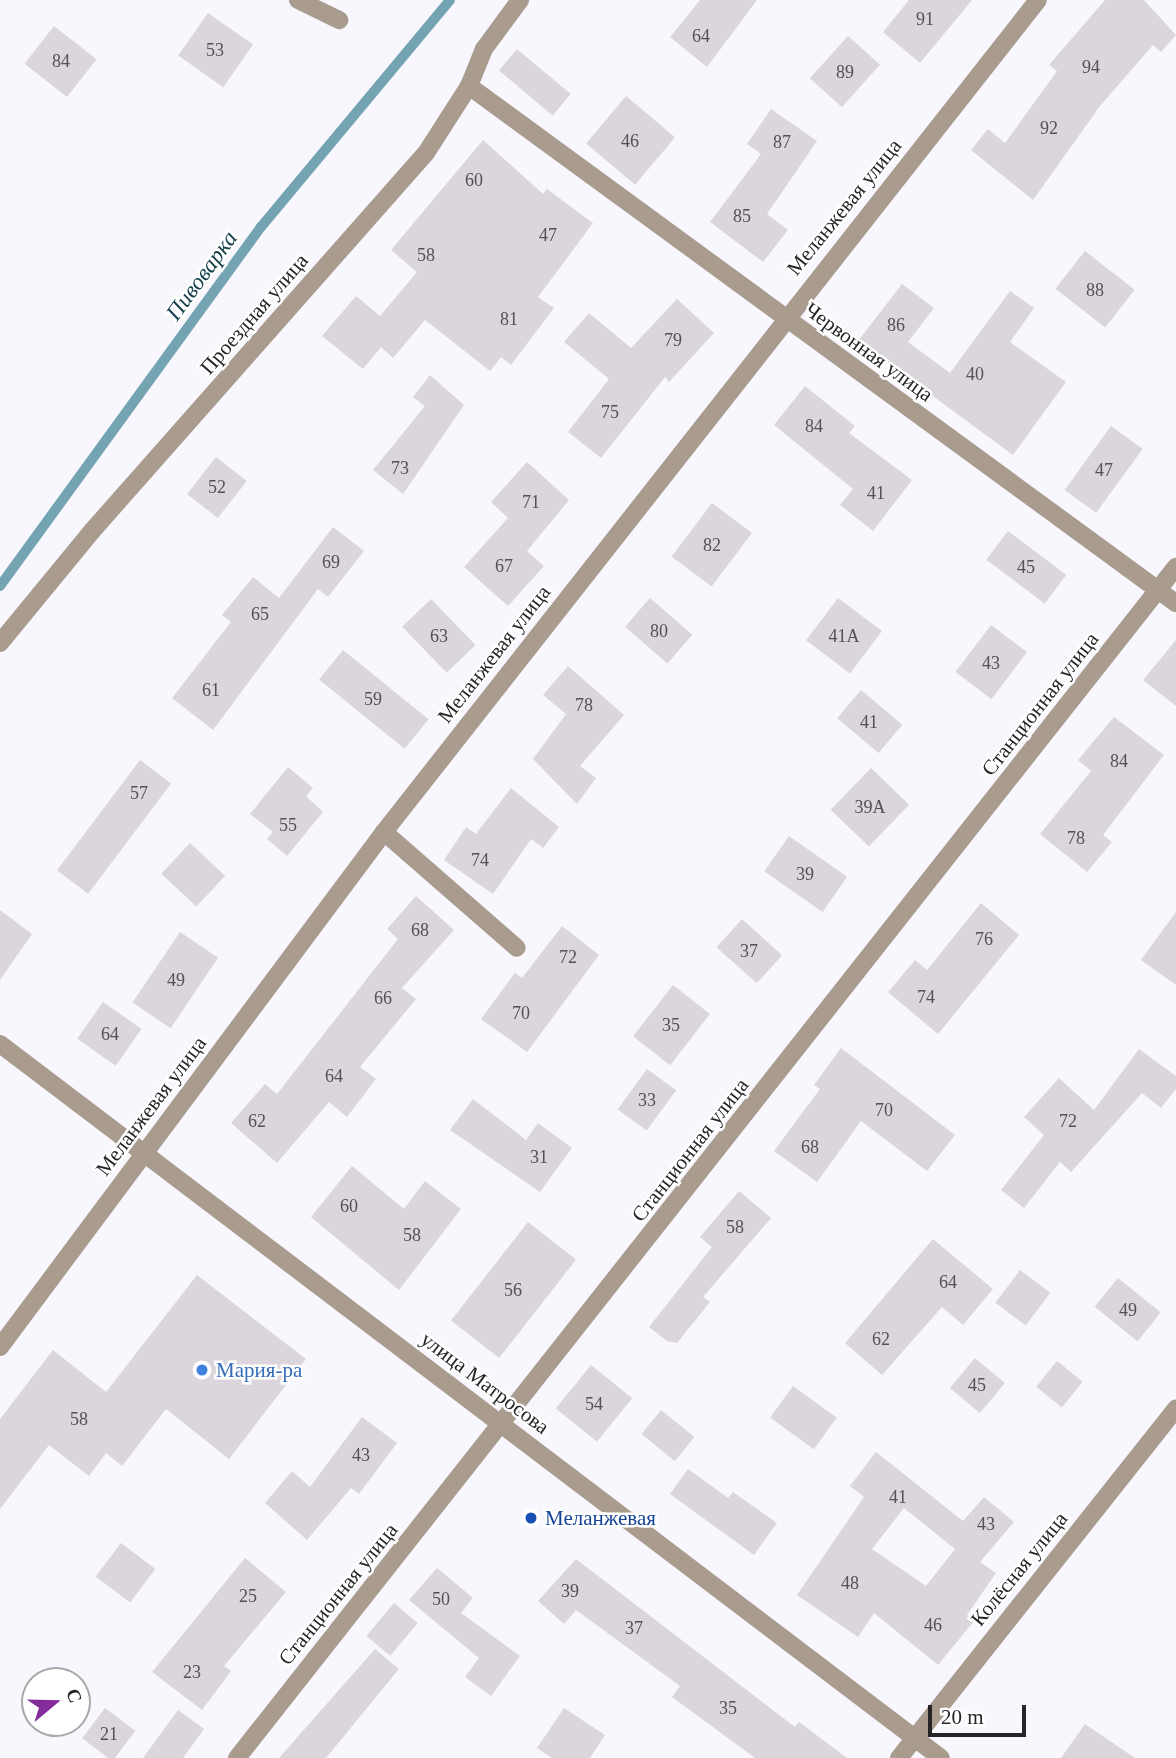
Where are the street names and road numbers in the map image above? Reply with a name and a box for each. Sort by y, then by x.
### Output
street label: Меланжевая улица [781,134,907,280]
street label: Проездная улица [195,248,313,380]
street label: Червонная улица [800,297,938,407]
street label: Меланжевая улица [432,580,556,728]
street label: Станционная улица [976,627,1104,781]
street label: Меланжевая улица [90,1031,212,1181]
street label: Станционная улица [626,1073,754,1227]
street label: улица Матросова [416,1327,554,1439]
street label: Колёсная улица [965,1507,1073,1631]
street label: Станционная улица [273,1518,403,1670]

